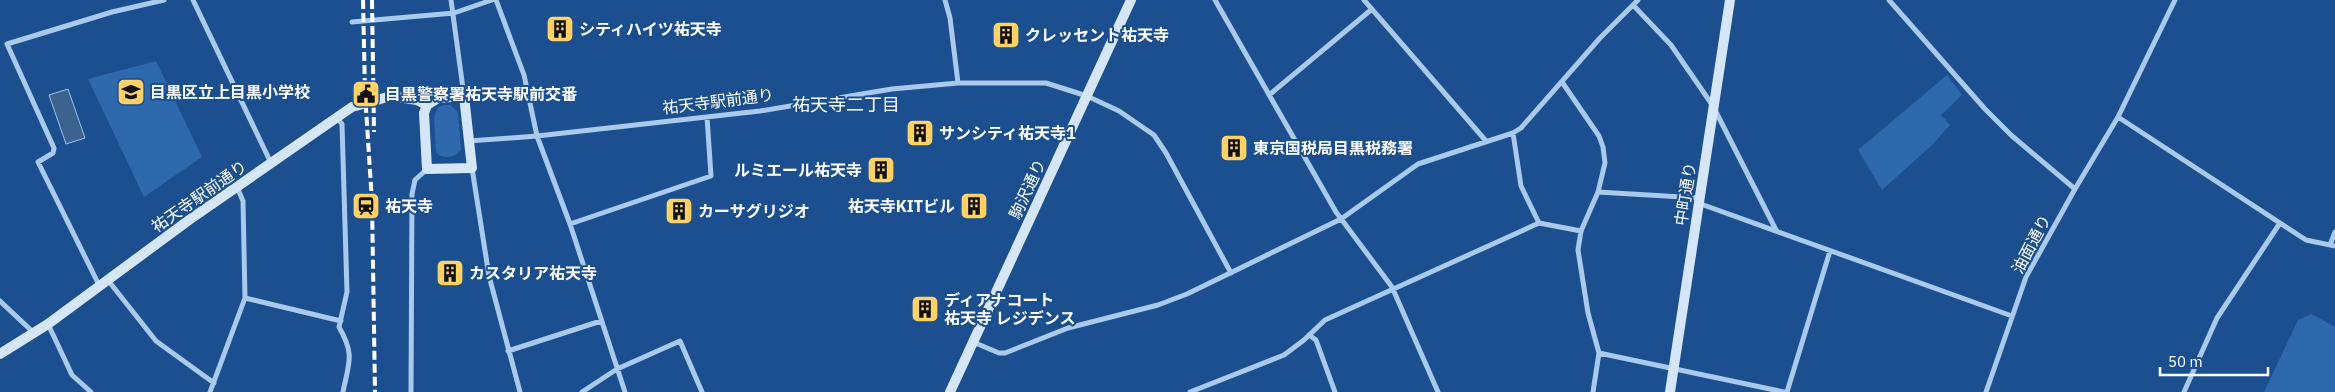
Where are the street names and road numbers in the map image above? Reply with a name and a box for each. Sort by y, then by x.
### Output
street label: 祐天寺駅前通り [661,84,775,118]
street label: 祐天寺駅前通り [147,156,251,236]
street label: 駒沢通り [1004,156,1050,222]
street label: 中町通り [1670,161,1700,227]
street label: 油面通り [2007,211,2055,277]

